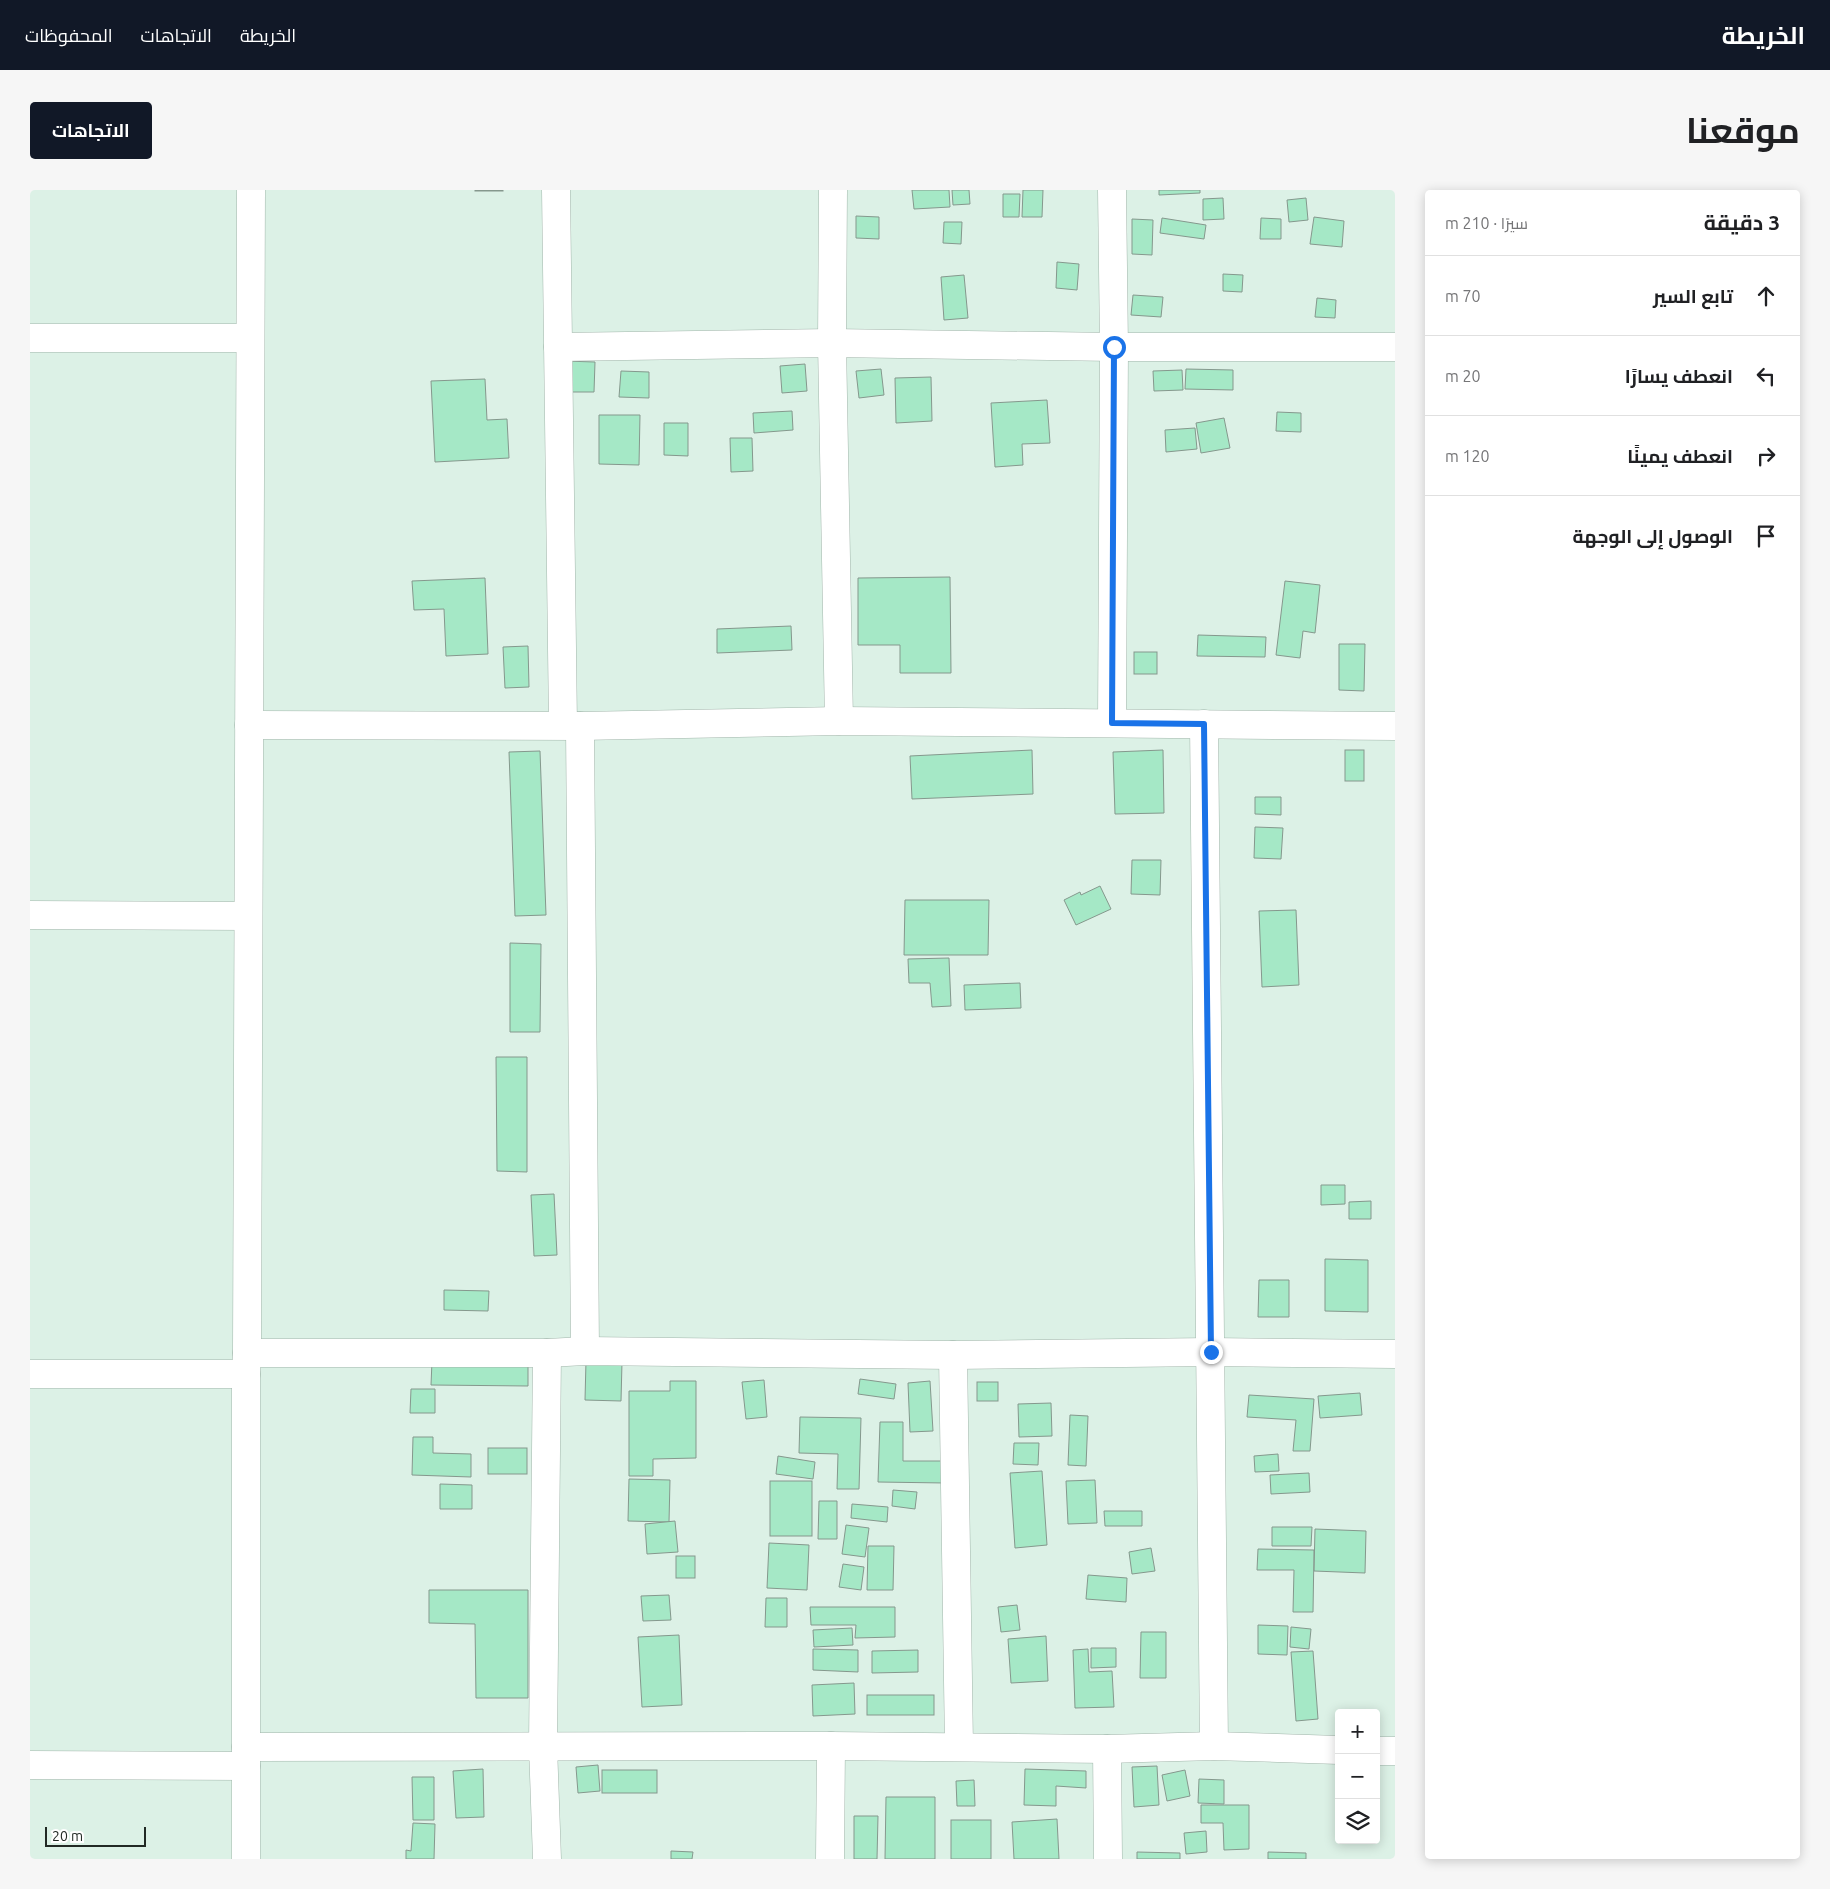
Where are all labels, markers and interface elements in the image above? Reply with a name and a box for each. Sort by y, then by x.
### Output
text: الخريطة [1722,22,1805,49]
text: المحفوظات [25,25,113,45]
text: الاتجاهات [141,25,212,45]
text: الخريطة [240,25,296,45]
button: الاتجاهات [30,102,152,159]
text: موقعنا [1686,110,1800,150]
text: 3 دقيقة [1704,210,1780,234]
text: سيرًا · 210 m [1445,214,1528,232]
icon: ahead [1752,282,1780,310]
text: تابع السير [1653,285,1733,307]
text: 70 m [1445,287,1481,305]
route start [1103,336,1126,359]
icon: left [1752,362,1780,390]
text: انعطف يسارًا [1625,365,1733,387]
text: 20 m [1445,367,1481,385]
icon: right [1752,442,1780,470]
text: انعطف يمينًا [1627,445,1733,467]
text: 120 m [1445,447,1490,465]
icon: arrive [1752,522,1780,550]
text: الوصول إلى الوجهة [1573,525,1733,547]
route end [1200,1341,1223,1364]
map controls [1335,1709,1380,1844]
button: + [1335,1709,1380,1754]
button: − [1335,1754,1380,1799]
button: layers [1335,1799,1380,1844]
scale bar [45,1824,146,1847]
text: 20 m [52,1828,83,1844]

